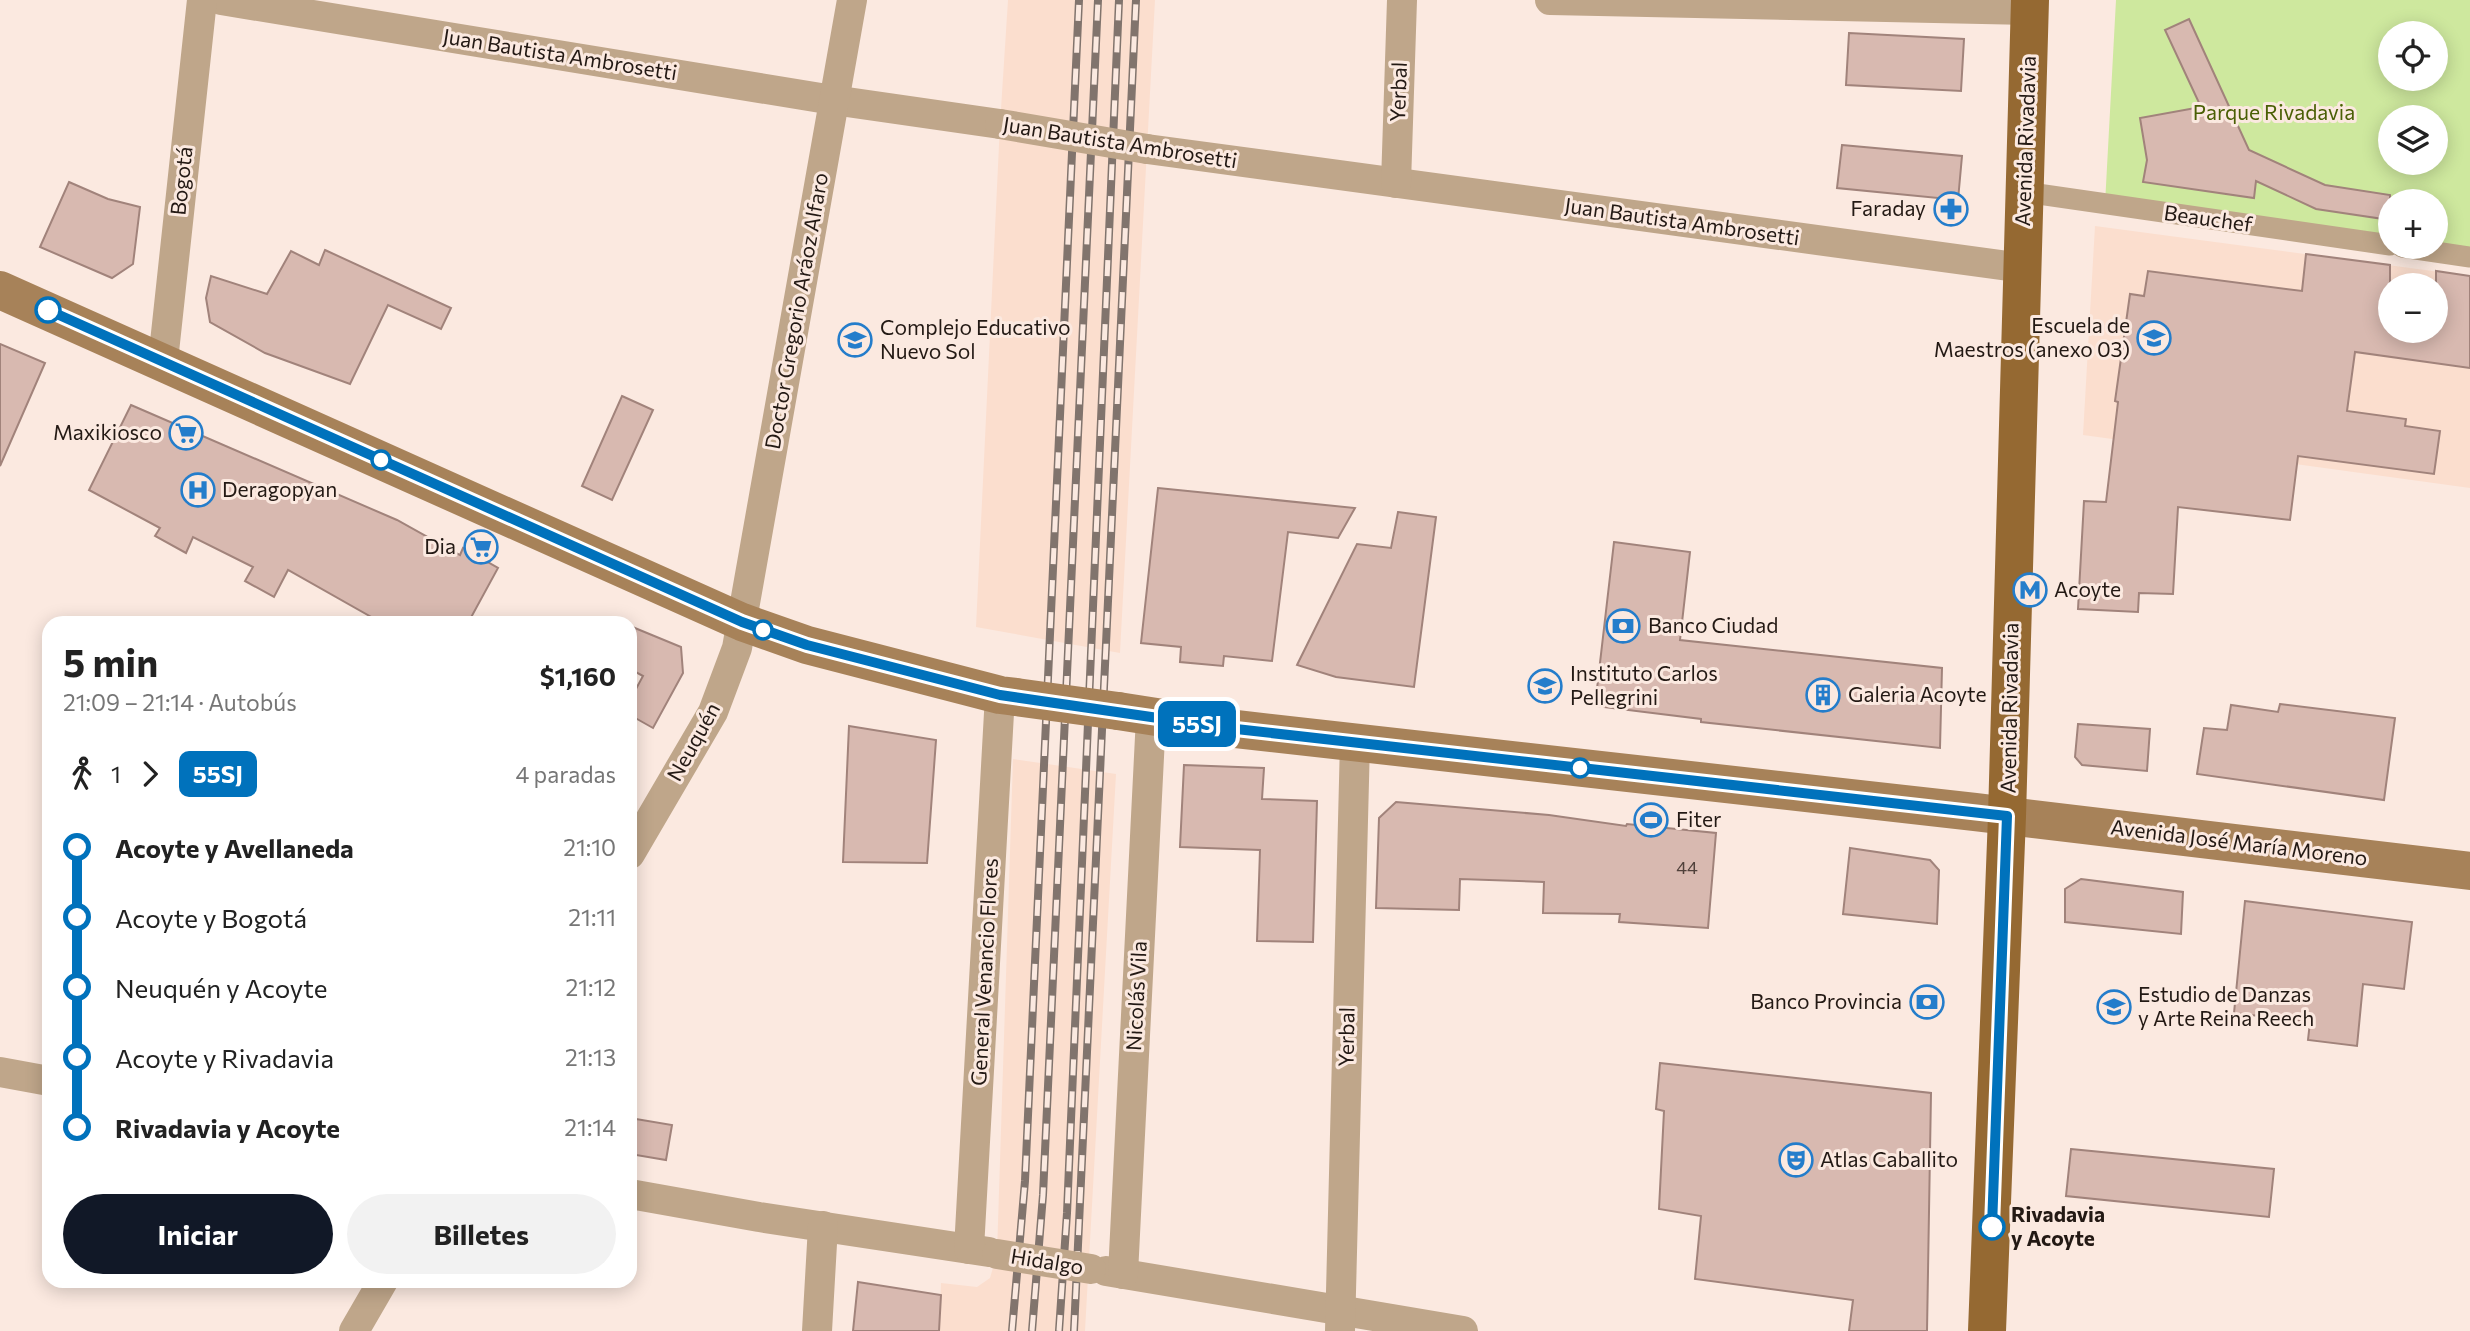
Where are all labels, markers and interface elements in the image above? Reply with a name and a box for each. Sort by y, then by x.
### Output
map controls [2378,21,2448,343]
button: locate [2378,21,2448,91]
street label: Juan Bautista Ambrosetti [441,23,679,84]
street label: Avenida Rivadavia [2009,55,2040,227]
street label: Yerbal [1384,62,1411,122]
park label: Parque Rivadavia [2193,99,2355,124]
button: layers [2378,105,2448,175]
street label: Juan Bautista Ambrosetti [1001,111,1239,172]
street label: Bogotá [164,145,197,217]
street label: Doctor Gregorio Aráoz Alfaro [759,171,832,451]
button: + [2378,189,2448,259]
pharmacy icon: Faraday [1932,190,1970,228]
street label: Juan Bautista Ambrosetti [1563,192,1801,249]
place label: Faraday [1850,195,1926,220]
street label: Beauchef [2162,199,2255,236]
button: − [2378,273,2448,343]
unlabelled marker [35,297,61,323]
place label: Escuela de Maestros (anexo 03) [1934,312,2130,361]
place label: Complejo Educativo Nuevo Sol [880,314,1071,363]
school or university icon: Escuela de Maestros (anexo 03) [2135,319,2173,357]
school or university icon: Complejo Educativo Nuevo Sol [836,321,874,359]
supermarket icon: Maxikiosco [167,414,205,452]
place label: Maxikiosco [53,419,162,444]
unlabelled marker [371,450,391,470]
hospital icon: Deragopyan [179,471,217,509]
place label: Deragopyan [222,476,337,501]
supermarket icon: Dia [462,528,500,566]
place label: Dia [424,533,456,558]
metro station icon: Acoyte [2011,571,2049,609]
place label: Acoyte [2054,576,2121,601]
bank icon: Banco Ciudad [1604,607,1642,645]
place label: Banco Ciudad [1648,612,1778,637]
unlabelled marker [753,620,773,640]
street label: Avenida Rivadavia [1995,622,2022,794]
text: 5 min [63,638,158,685]
text: $1,160 [540,660,616,691]
place label: Instituto Carlos Pellegrini [1570,660,1718,709]
school or university icon: Instituto Carlos Pellegrini [1526,667,1564,705]
building icon: Galeria Acoyte [1804,676,1842,714]
place label: Galeria Acoyte [1848,681,1987,706]
text: 21:09 – 21:14 · Autobús [63,688,297,716]
street label: Neuquén [661,698,724,785]
line badge: 55SJ [1148,701,1246,747]
text: 55SJ [1172,709,1222,738]
icon: walk [63,755,101,793]
icon: forward [131,755,169,793]
unlabelled marker [1570,758,1590,778]
text: 55SJ [193,759,243,788]
text: 1 [111,760,121,788]
text: 4 paradas [515,760,616,788]
sports icon: Fiter [1632,801,1670,839]
place label: Fiter [1676,806,1721,831]
street label: Avenida José María Moreno [2109,813,2369,870]
text: Acoyte y Avellaneda [115,832,354,863]
text: 21:10 [563,833,616,861]
house number: 44 [1676,856,1698,878]
street label: General Venancio Flores [965,857,1002,1086]
text: Acoyte y Bogotá [115,902,307,933]
text: 21:11 [568,903,616,931]
street label: Nicolás Vila [1120,940,1151,1052]
text: Neuquén y Acoyte [115,972,328,1003]
text: 21:12 [565,973,616,1001]
place label: Estudio de Danzas y Arte Reina Reech [2138,981,2314,1030]
bank icon: Banco Provincia [1908,983,1946,1021]
place label: Banco Provincia [1750,988,1902,1013]
school or university icon: Estudio de Danzas y Arte Reina Reech [2095,988,2133,1026]
street label: Yerbal [1332,1007,1359,1067]
text: Acoyte y Rivadavia [115,1042,334,1073]
text: 21:13 [565,1043,616,1071]
text: Rivadavia y Acoyte [115,1112,340,1143]
text: 21:14 [564,1113,616,1141]
theatre icon: Atlas Caballito [1777,1141,1815,1179]
place label: Atlas Caballito [1820,1146,1958,1171]
button: Iniciar [63,1194,333,1274]
button: Billetes [347,1194,616,1274]
place label: Rivadavia y Acoyte [2011,1201,2105,1250]
marker: Rivadavia y Acoyte [1979,1214,2005,1240]
street label: Hidalgo [1009,1242,1085,1279]

